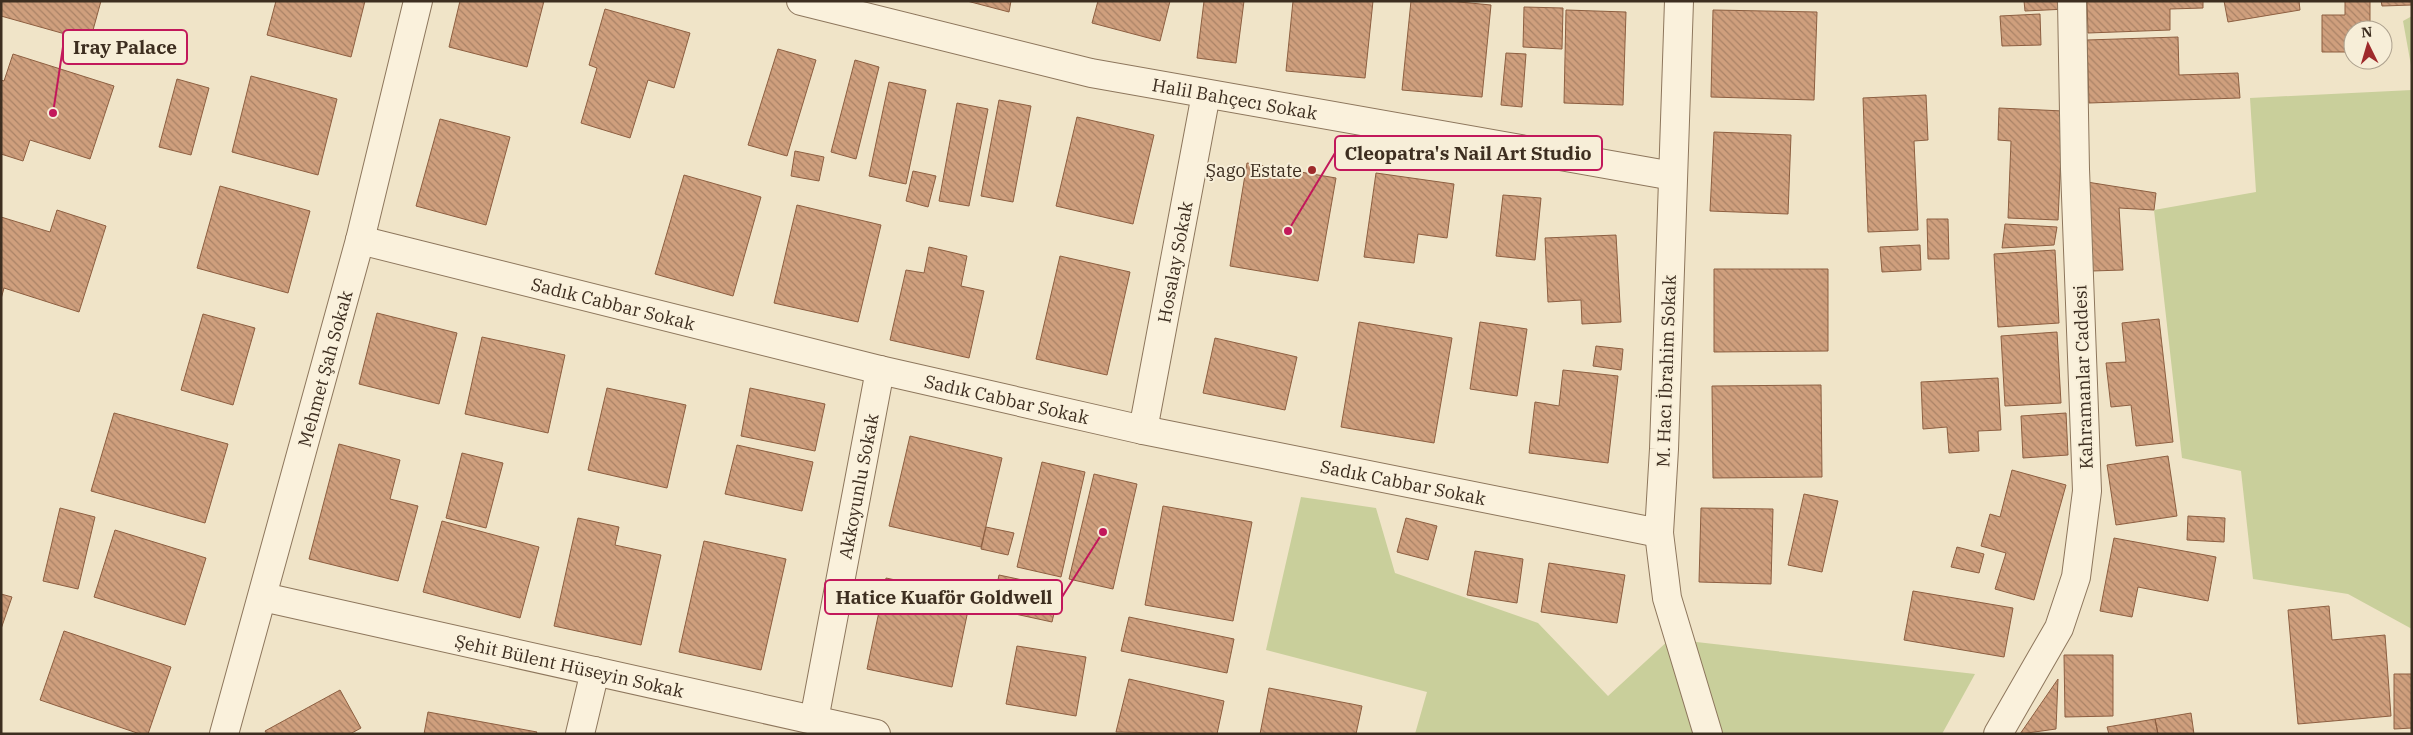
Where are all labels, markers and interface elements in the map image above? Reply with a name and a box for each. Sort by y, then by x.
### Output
north arrow [2343,20,2393,70]
text: N [2361,23,2373,41]
callout: Iray Palace [63,30,187,64]
text: Iray Palace [73,35,177,59]
street label: Halil Bahçecı Sokak [1151,73,1320,124]
callout: Cleopatra's Nail Art Studio [1335,136,1602,170]
text: Cleopatra's Nail Art Studio [1344,141,1592,165]
place label: Şago Estate [1205,159,1302,182]
marker: Şago Estate [1306,164,1318,176]
street label: Hosalay Sokak [1152,199,1197,325]
street label: Sadık Cabbar Sokak [529,272,698,335]
street label: M. Hacı İbrahim Sokak [1651,274,1681,468]
street label: Kahramanlar Caddesi [2068,284,2098,470]
street label: Mehmet Şah Sokak [292,287,357,449]
street label: Sadık Cabbar Sokak [922,369,1092,429]
street label: Akkoyunlu Sokak [833,411,883,561]
street label: Sadık Cabbar Sokak [1318,454,1488,510]
callout: Hatice Kuaför Goldwell [825,580,1062,614]
text: Hatice Kuaför Goldwell [835,585,1053,609]
street label: Şehit Bülent Hüseyin Sokak [453,629,687,702]

